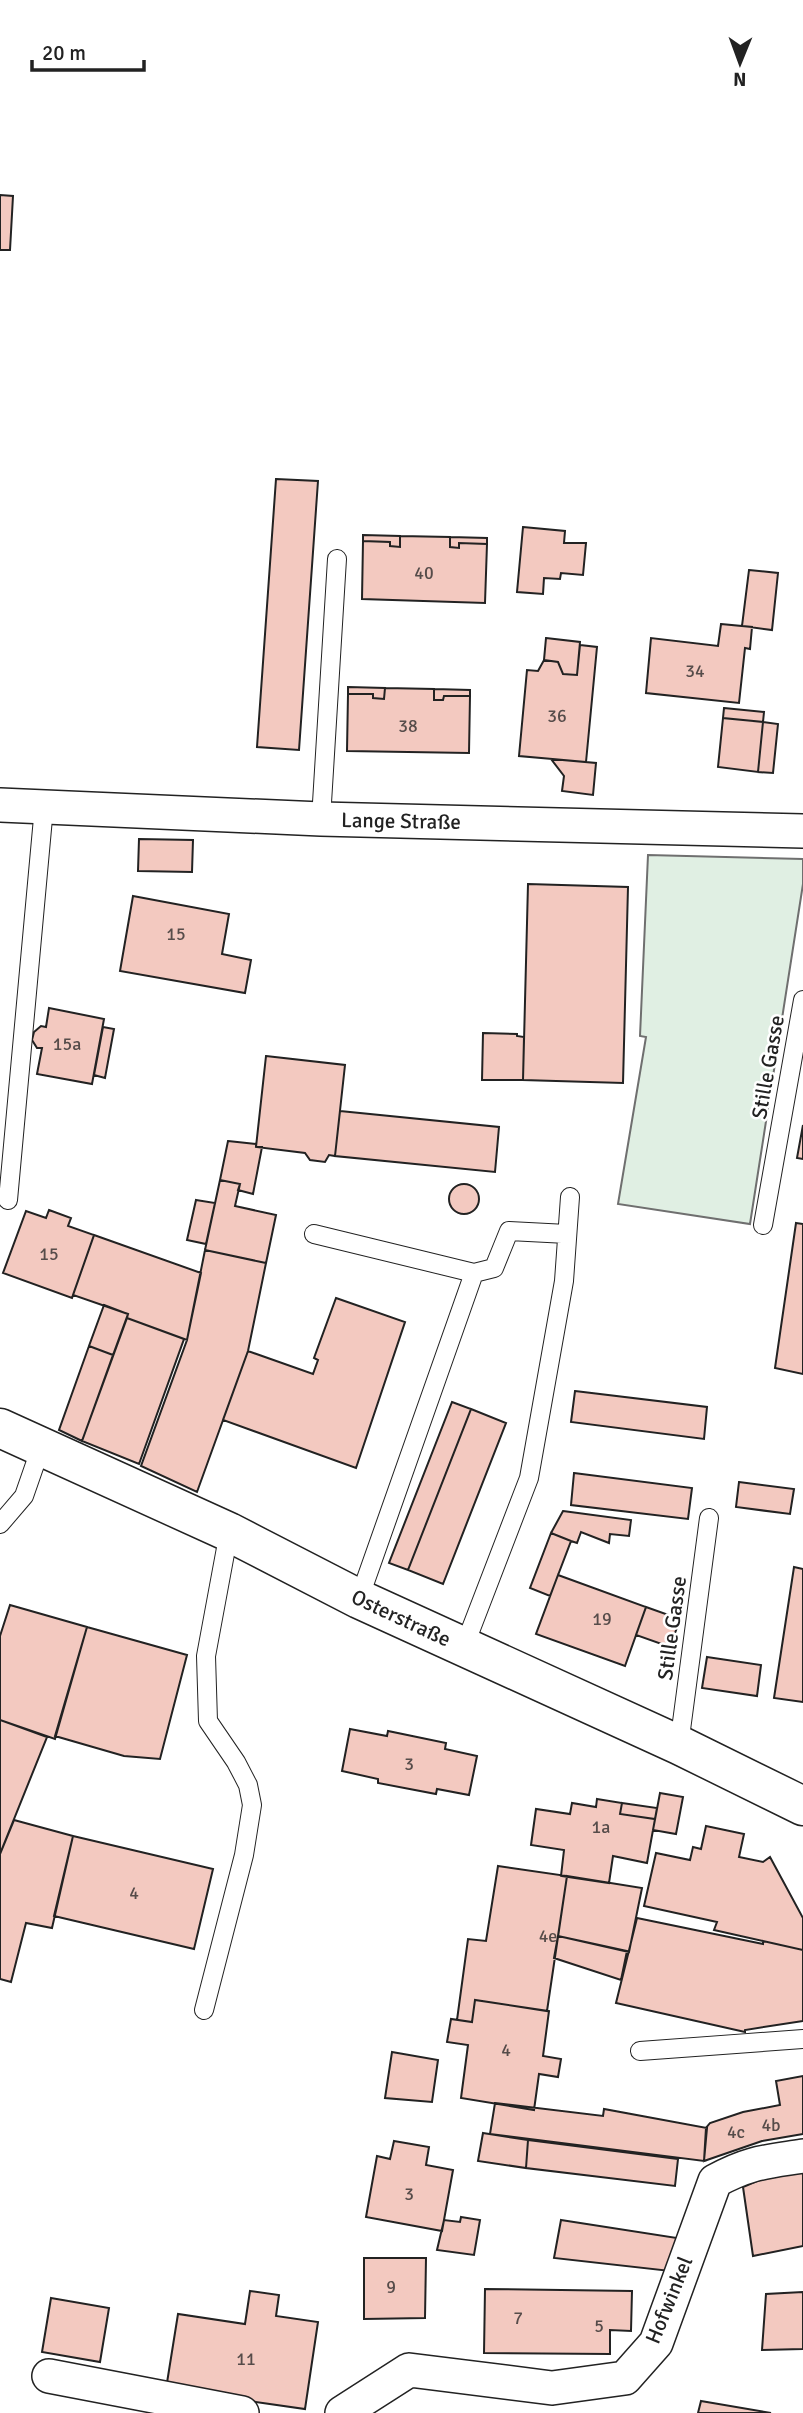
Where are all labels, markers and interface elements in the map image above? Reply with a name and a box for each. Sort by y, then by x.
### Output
scale bar [32,28,144,72]
north arrow [705,28,775,98]
text: 20 m [42,40,86,66]
text: N [733,67,747,91]
house number: 40 [414,562,434,584]
house number: 34 [685,660,705,682]
house number: 36 [547,705,567,727]
house number: 38 [398,715,418,737]
street label: Lange Straße [341,807,461,835]
house number: 15 [166,923,186,945]
street label: Stille Gasse [746,1013,790,1121]
house number: 15a [53,1033,81,1055]
house number: 15 [39,1243,59,1265]
street label: Stille Gasse [652,1574,692,1682]
street label: Osterstraße [347,1584,455,1652]
house number: 19 [592,1608,612,1630]
house number: 3 [404,1753,414,1775]
house number: 1a [592,1816,610,1838]
house number: 4 [129,1882,139,1904]
house number: 4e [539,1925,557,1947]
house number: 4 [501,2039,511,2061]
house number: 4b [761,2114,781,2136]
house number: 4c [727,2121,745,2143]
house number: 3 [404,2183,414,2205]
street label: Hofwinkel [640,2252,698,2348]
house number: 9 [386,2276,396,2298]
house number: 7 [513,2307,523,2329]
house number: 5 [594,2315,604,2337]
house number: 11 [236,2348,256,2370]

